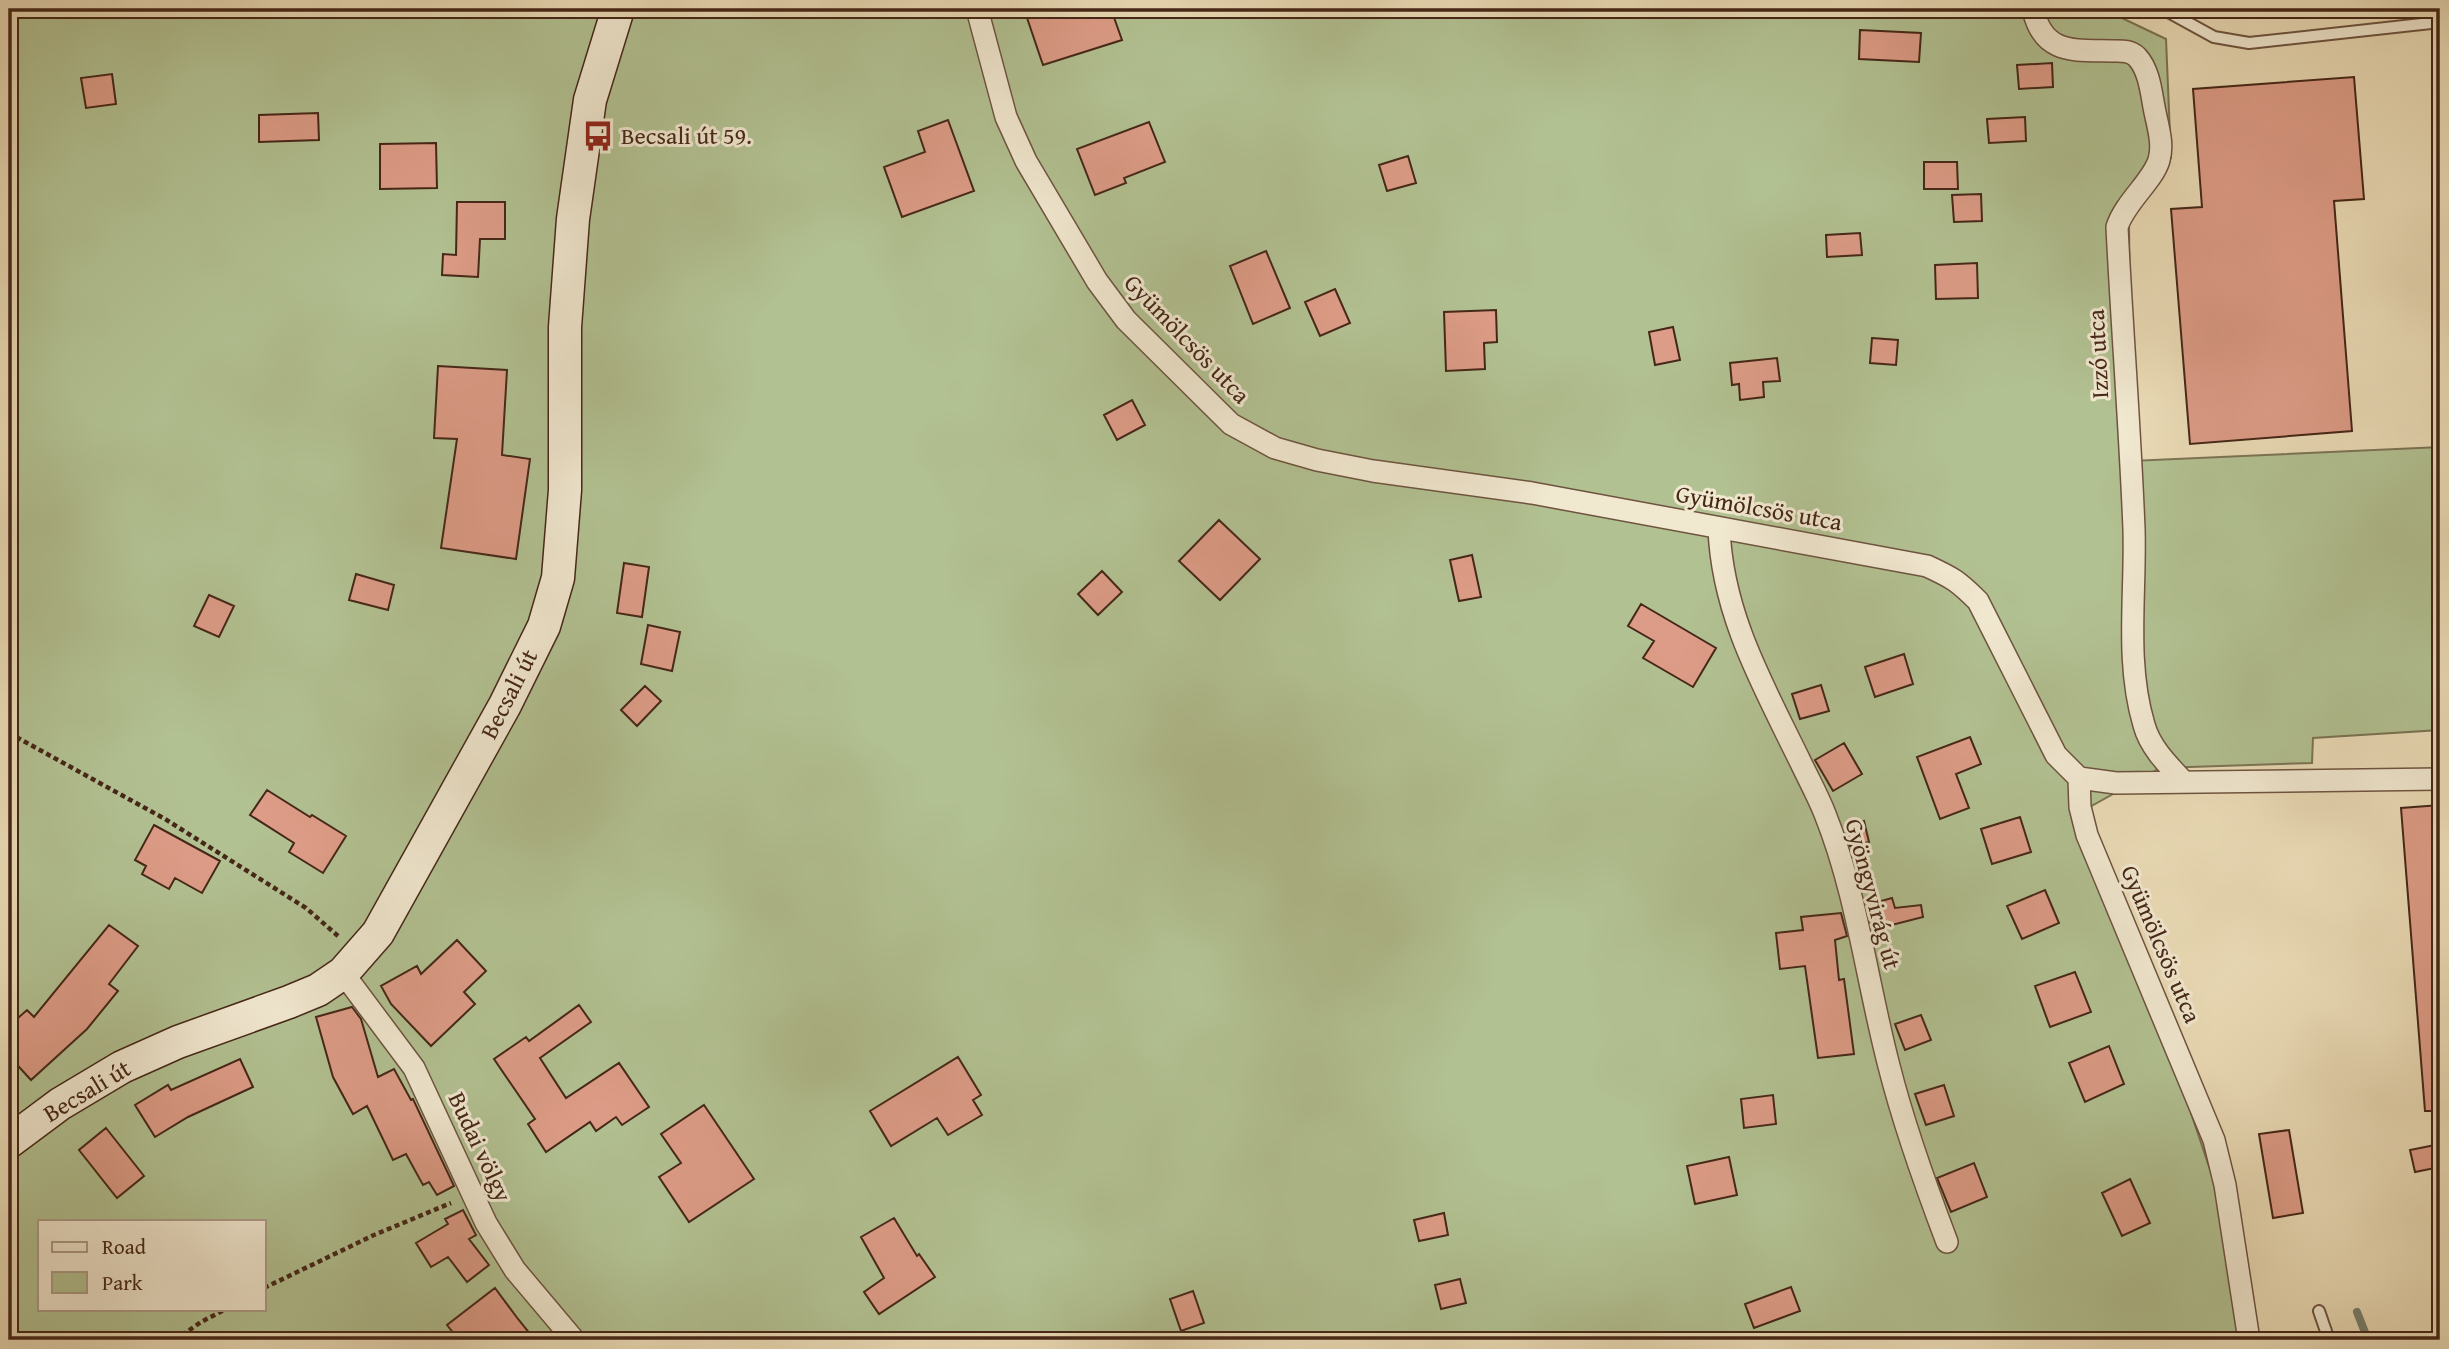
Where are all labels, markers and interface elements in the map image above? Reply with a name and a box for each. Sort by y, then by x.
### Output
place label: Becsali út 59. [621,118,752,153]
bus stop icon: Becsali út 59. [581,119,615,153]
street label: Gyümölcsös utca [1116,266,1259,412]
street label: Izzó utca [2078,308,2117,400]
street label: Gyümölcsös utca [1673,476,1846,539]
street label: Becsali út [471,642,546,745]
street label: Gyöngyvirág út [1837,815,1910,973]
street label: Gyümölcsös utca [2112,859,2211,1029]
street label: Becsali út [36,1050,138,1130]
street label: Budai völgy [440,1086,521,1208]
legend [38,1220,266,1310]
text: Road [102,1231,147,1262]
text: Park [102,1267,143,1298]

